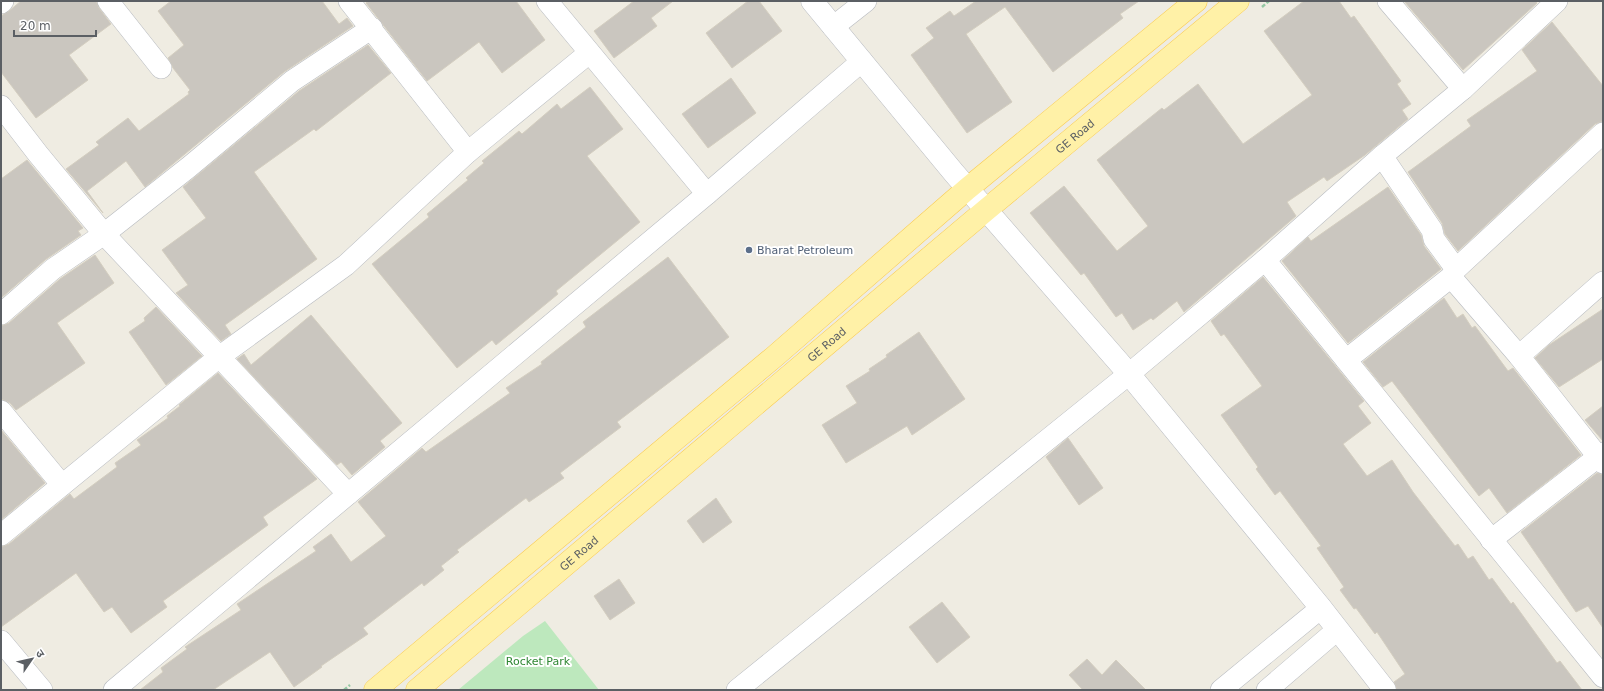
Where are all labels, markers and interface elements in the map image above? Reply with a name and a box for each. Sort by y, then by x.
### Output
scale bar [14,12,96,38]
text: 20 m [20,19,51,33]
street label: GE Road [1053,116,1097,156]
place label: Bharat Petroleum [757,244,853,257]
marker: Bharat Petroleum [744,245,754,255]
street label: GE Road [805,324,849,364]
street label: GE Road [557,533,601,573]
north arrow [12,639,52,679]
text: उ [33,647,47,660]
park label: Rocket Park [506,655,571,668]

